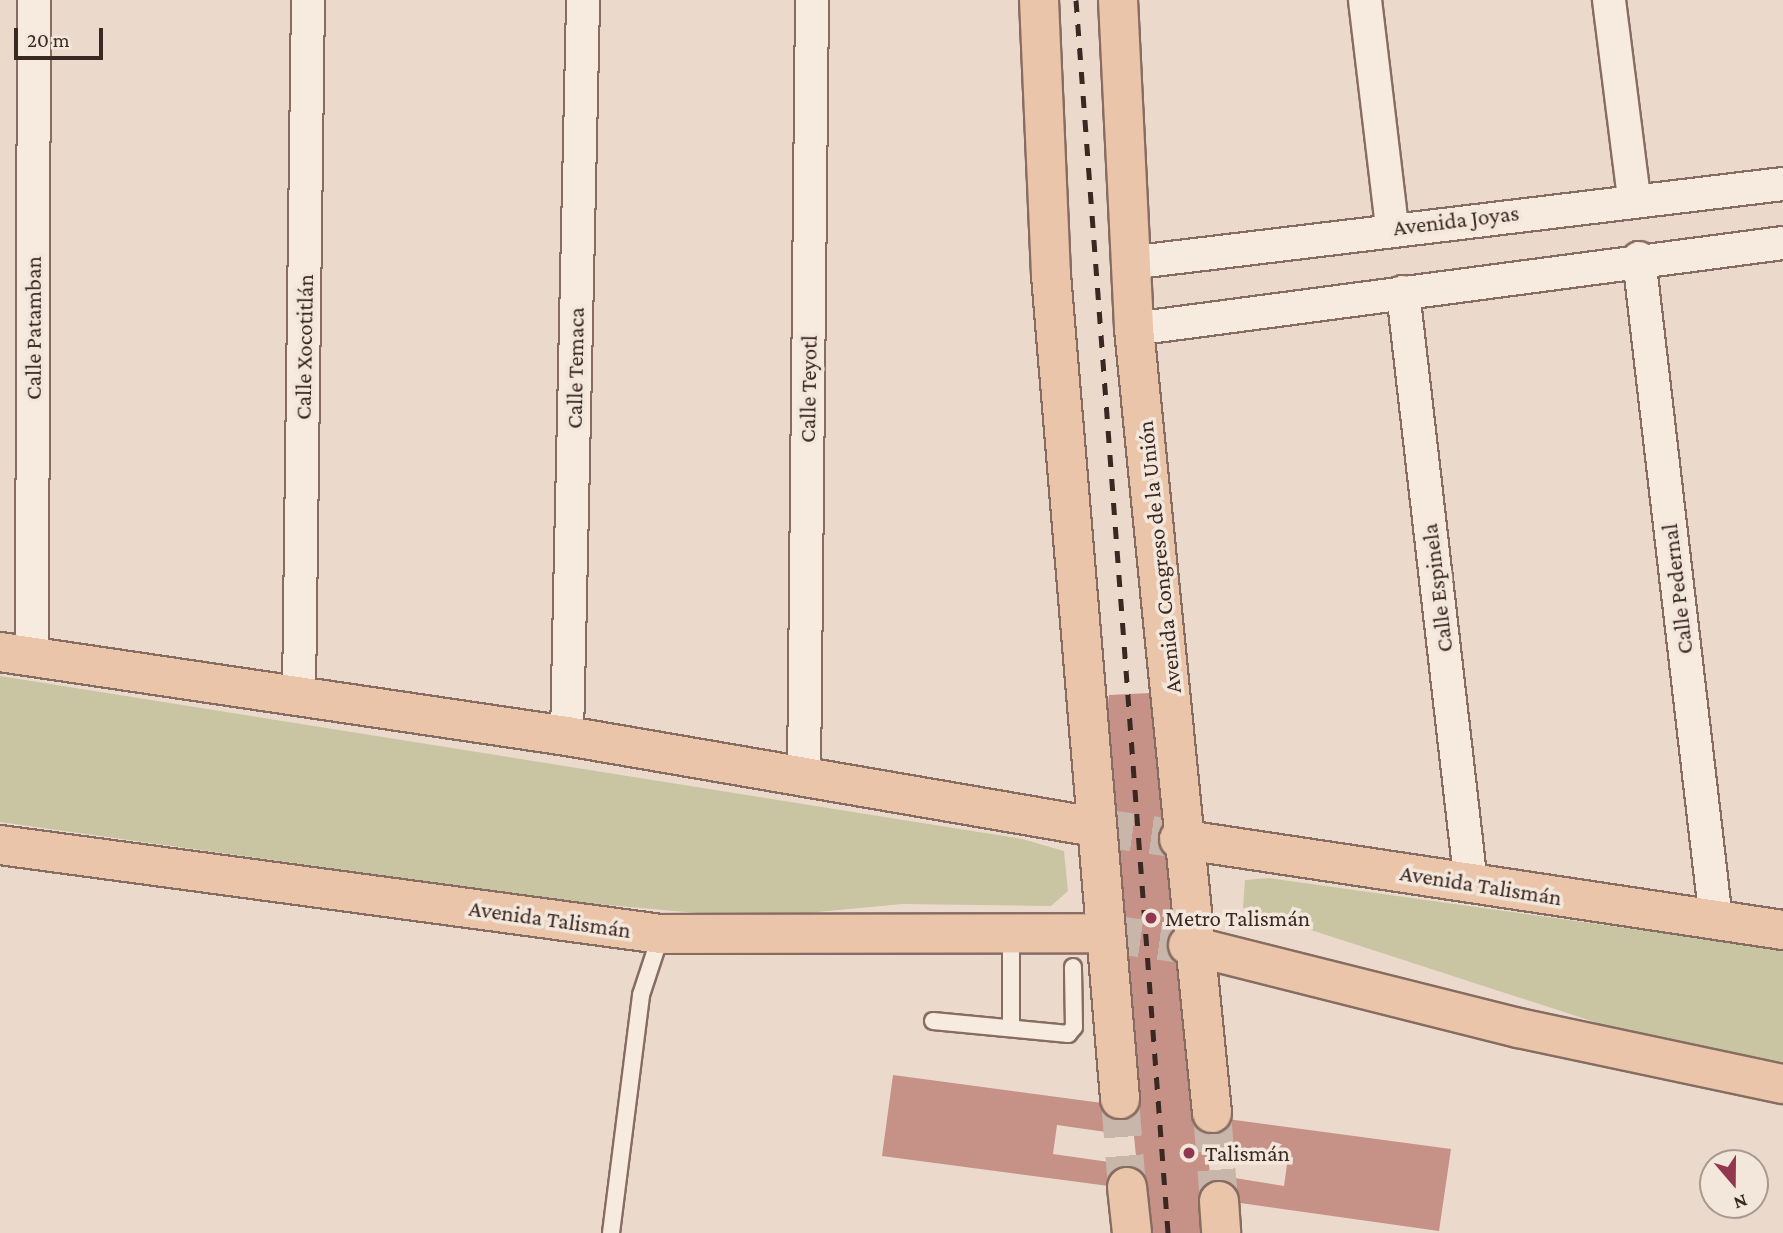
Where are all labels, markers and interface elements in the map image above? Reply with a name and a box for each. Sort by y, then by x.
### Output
scale bar [18,14,107,58]
text: 20 m [27,28,70,52]
street label: Avenida Joyas [1391,199,1521,241]
street label: Calle Patamban [19,256,47,400]
street label: Calle Xocotitlán [289,274,319,420]
street label: Calle Temaca [560,307,590,429]
street label: Calle Teyotl [793,335,823,443]
street label: Avenida Congreso de la Unión [1131,419,1187,695]
street label: Calle Espinela [1415,522,1459,654]
street label: Calle Pedernal [1655,522,1699,656]
street label: Avenida Talismán [1398,859,1564,911]
street label: Avenida Talismán [467,894,633,944]
place label: Metro Talismán [1165,904,1310,932]
marker: Metro Talismán [1143,910,1159,926]
place label: Talismán [1205,1139,1290,1167]
marker: Talismán [1179,1143,1199,1163]
north arrow [1699,1149,1769,1219]
text: N [1731,1190,1750,1214]

